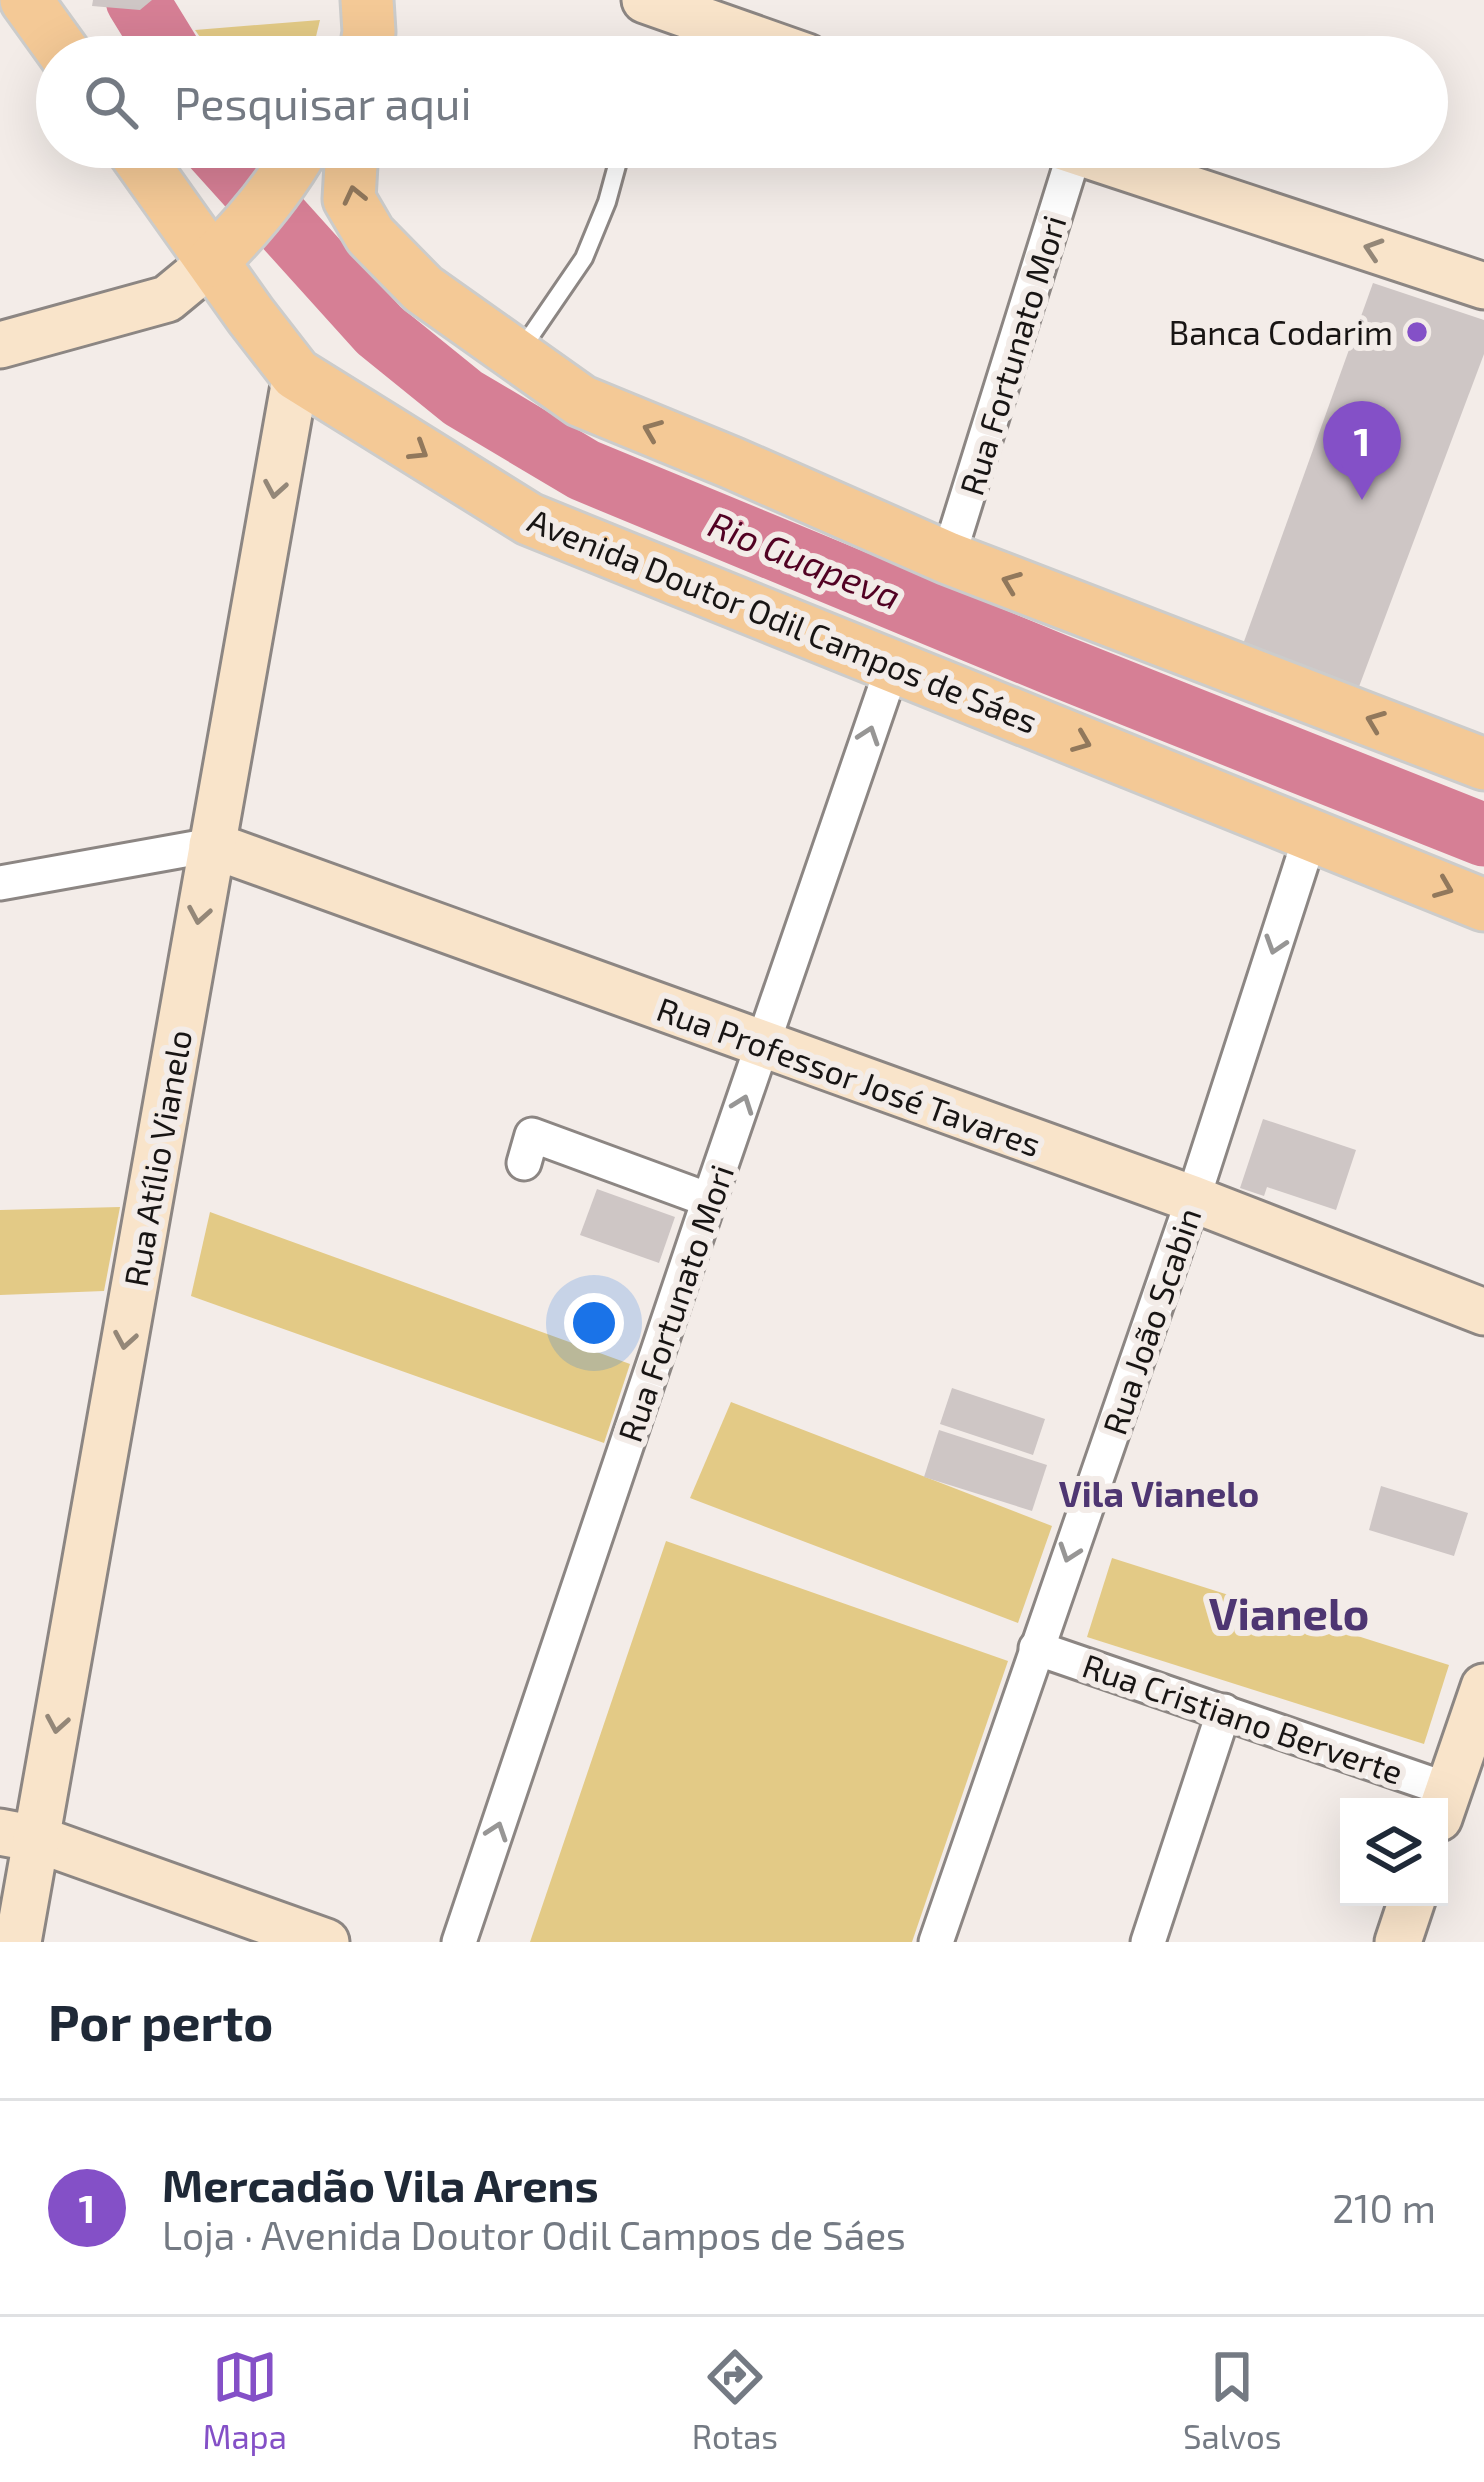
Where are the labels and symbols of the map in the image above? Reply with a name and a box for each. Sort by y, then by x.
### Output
one-way arrow [342,185,367,206]
street label: Rua Fortunato Mori [950,210,1074,500]
one-way arrow [1363,239,1384,264]
place label: Banca Codarim [1169,312,1393,352]
marker: Banca Codarim [1404,319,1430,345]
pin: 1 [1323,401,1401,500]
one-way arrow [642,420,663,444]
one-way arrow [406,436,428,459]
one-way arrow [264,479,289,499]
street label: Avenida Doutor Odil Campos de Sáes [523,499,1043,741]
water label: Rio Guapeva [703,501,907,617]
one-way arrow [1001,571,1022,596]
one-way arrow [1366,710,1387,735]
one-way arrow [855,726,879,747]
one-way arrow [1071,728,1092,752]
one-way arrow [1432,874,1453,898]
one-way arrow [188,904,213,924]
one-way arrow [1264,934,1289,955]
street label: Rua Professor José Tavares [652,988,1046,1164]
street label: Rua Atílio Vianelo [115,1027,199,1289]
one-way arrow [729,1095,753,1116]
street label: Rua Fortunato Mori [609,1159,741,1447]
street label: Rua João Scabin [1093,1202,1209,1440]
your location [564,1293,624,1353]
one-way arrow [113,1330,138,1350]
district label: Vila Vianelo [1059,1471,1259,1514]
one-way arrow [1059,1542,1083,1563]
district label: Vianelo [1209,1585,1369,1639]
street label: Rua Cristiano Berverte [1078,1644,1408,1792]
one-way arrow [45,1714,71,1734]
one-way arrow [482,1821,507,1842]

